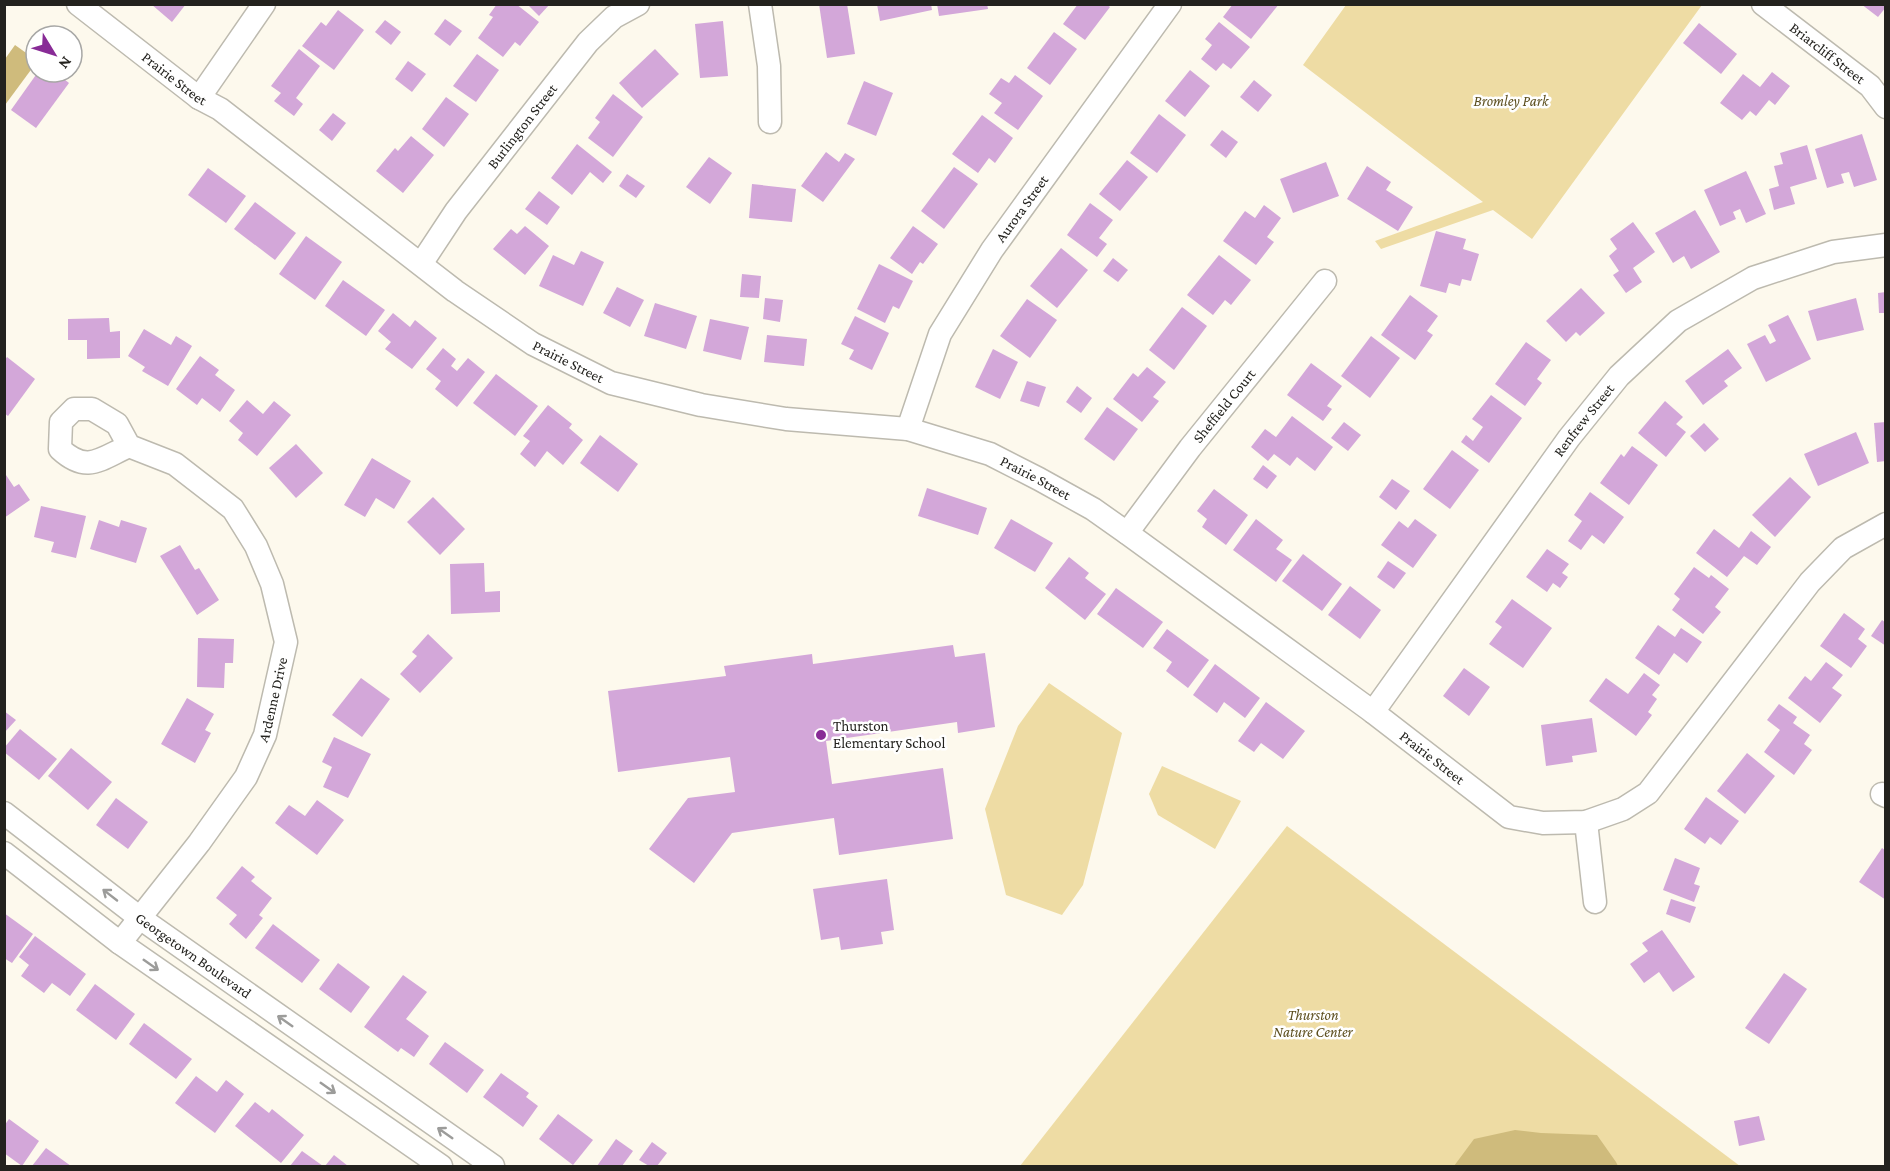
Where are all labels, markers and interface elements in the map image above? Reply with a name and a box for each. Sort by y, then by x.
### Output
street label: Briarcliff Street [1787,19,1869,88]
north arrow [24,24,84,84]
street label: Prairie Street [139,49,210,109]
text: N [55,53,75,73]
street label: Burlington Street [484,80,561,172]
park label: Bromley Park [1474,93,1550,110]
street label: Aurora Street [992,171,1052,245]
street label: Prairie Street [530,337,607,387]
street label: Sheffield Court [1190,365,1259,446]
street label: Renfrew Street [1550,380,1618,460]
street label: Prairie Street [998,453,1074,504]
street label: Ardenne Drive [255,655,290,744]
place label: Thurston Elementary School [833,718,945,752]
marker: Thurston Elementary School [814,728,828,742]
street label: Prairie Street [1397,728,1468,788]
one-way arrow [102,888,118,901]
street label: Georgetown Boulevard [132,909,254,1002]
one-way arrow [143,959,159,971]
park label: Thurston Nature Center [1273,1007,1354,1040]
one-way arrow [278,1015,294,1027]
one-way arrow [320,1082,336,1094]
one-way arrow [437,1127,454,1139]

